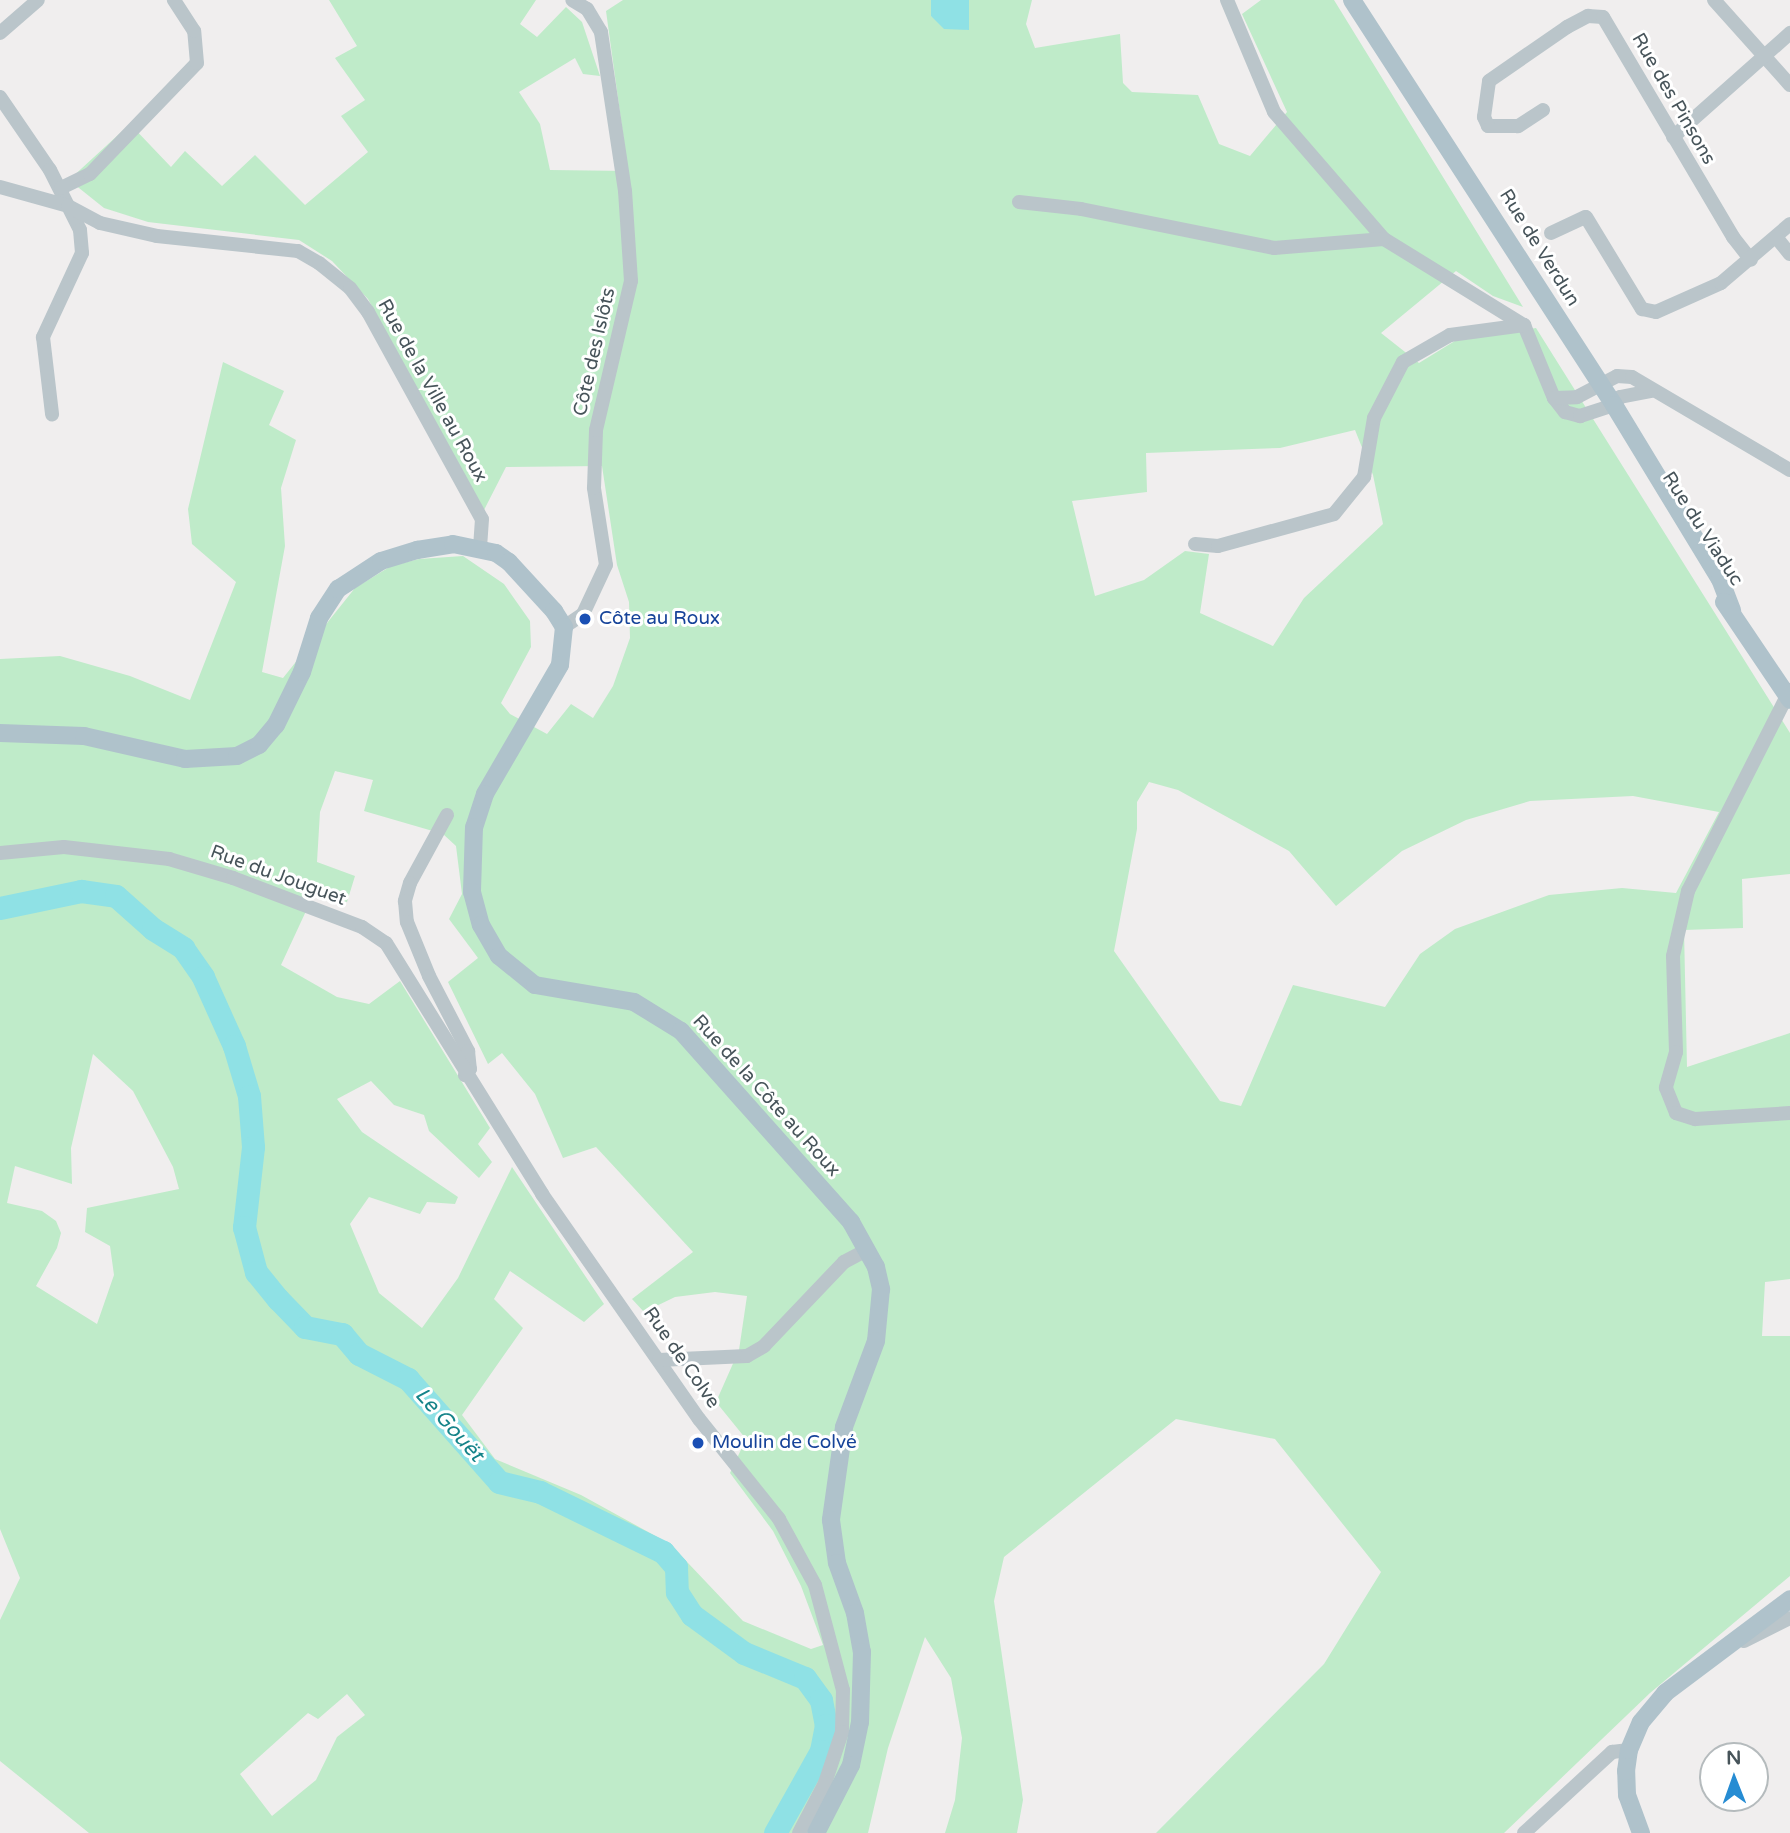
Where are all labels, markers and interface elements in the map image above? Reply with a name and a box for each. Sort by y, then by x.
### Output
street label: Rue des Pinsons [1626,29,1720,169]
street label: Rue de Verdun [1494,185,1584,311]
street label: Côte des Islôts [569,286,621,418]
street label: Rue de la Ville au Roux [372,296,492,486]
street label: Rue du Viaduc [1657,468,1747,590]
place label: Côte au Roux [599,608,720,630]
marker: Côte au Roux [577,611,593,627]
street label: Rue du Jouguet [207,841,349,911]
street label: Rue de la Côte au Roux [687,1010,845,1182]
street label: Rue de Colve [638,1303,724,1413]
water label: Le Gouët [409,1383,489,1467]
place label: Moulin de Colvé [712,1432,857,1454]
marker: Moulin de Colvé [690,1435,706,1451]
north arrow [1699,1742,1769,1812]
text: N [1726,1747,1741,1769]

